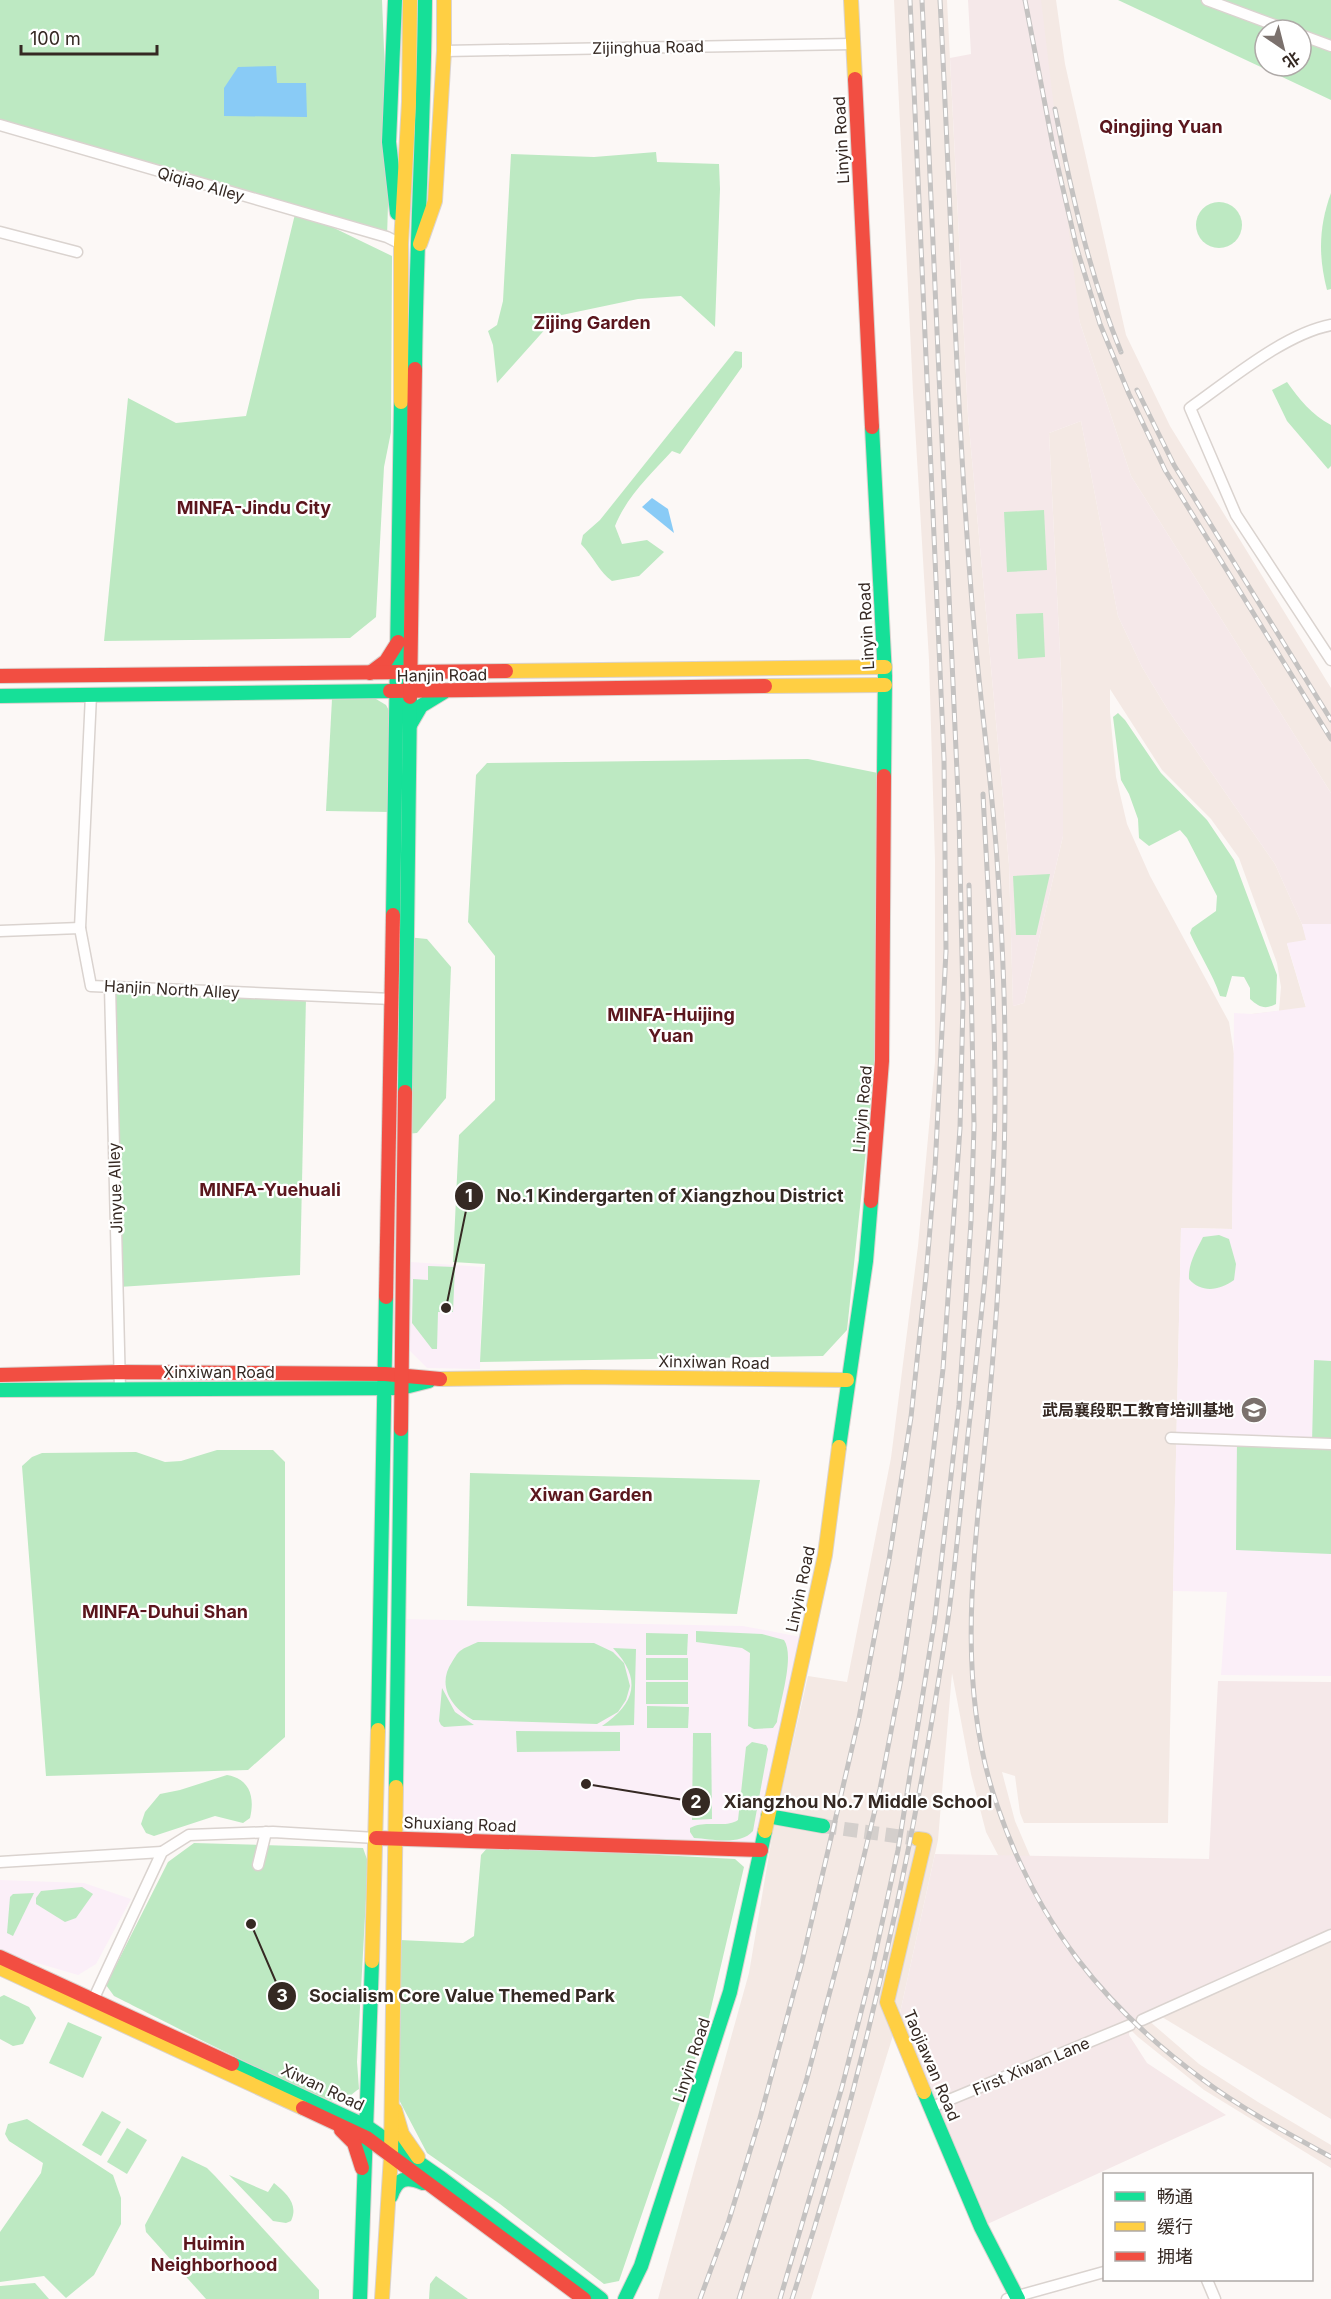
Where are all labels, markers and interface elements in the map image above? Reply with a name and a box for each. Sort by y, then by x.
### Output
scale bar [21,18,158,56]
north arrow [1253,18,1313,78]
text: 100 m [30,28,81,49]
street label: Zijinghua Road [592,36,704,58]
text: 北 [1279,48,1304,73]
street label: Linyin Road [829,96,853,184]
district label: Qingjing Yuan [1099,116,1223,137]
street label: Qiqiao Alley [155,162,247,206]
district label: Zijing Garden [533,312,651,333]
district label: MINFA-Jindu City [177,497,331,518]
street label: Linyin Road [854,582,878,670]
street label: Hanjin Road [397,664,487,686]
street label: Hanjin North Alley [104,975,240,1003]
district label: MINFA-Huijing Yuan [607,1004,735,1046]
street label: Linyin Road [848,1065,876,1153]
street label: Jinyue Alley [103,1142,127,1234]
callout: No.1 Kindergarten of Xiangzhou District [454,1178,855,1214]
district label: MINFA-Yuehuali [199,1179,341,1200]
text: 1 [465,1185,473,1206]
text: No.1 Kindergarten of Xiangzhou District [496,1185,844,1206]
street label: Xinxiwan Road [658,1351,770,1373]
street label: Xinxiwan Road [163,1362,275,1382]
school or university icon: 武局襄段职工教育培训基地 [1239,1395,1269,1425]
place label: 武局襄段职工教育培训基地 [1042,1400,1234,1420]
district label: Xiwan Garden [529,1484,653,1505]
street label: Linyin Road [781,1544,819,1634]
district label: MINFA-Duhui Shan [82,1601,248,1622]
callout: Xiangzhou No.7 Middle School [681,1784,1004,1820]
text: 2 [690,1791,702,1812]
text: Xiangzhou No.7 Middle School [723,1791,993,1812]
street label: Shuxiang Road [403,1812,517,1836]
callout: Socialism Core Value Themed Park [267,1978,627,2014]
text: 3 [276,1985,288,2006]
text: Socialism Core Value Themed Park [309,1985,616,2006]
street label: Taojiawan Road [900,2006,964,2124]
street label: Linyin Road [668,2015,714,2105]
street label: First Xiwan Lane [969,2032,1093,2100]
street label: Xiwan Road [278,2059,368,2115]
legend [1103,2173,1313,2281]
text: 畅通 [1157,2186,1193,2207]
text: 缓行 [1157,2216,1193,2237]
district label: Huimin Neighborhood [151,2233,277,2275]
text: 拥堵 [1157,2246,1193,2267]

